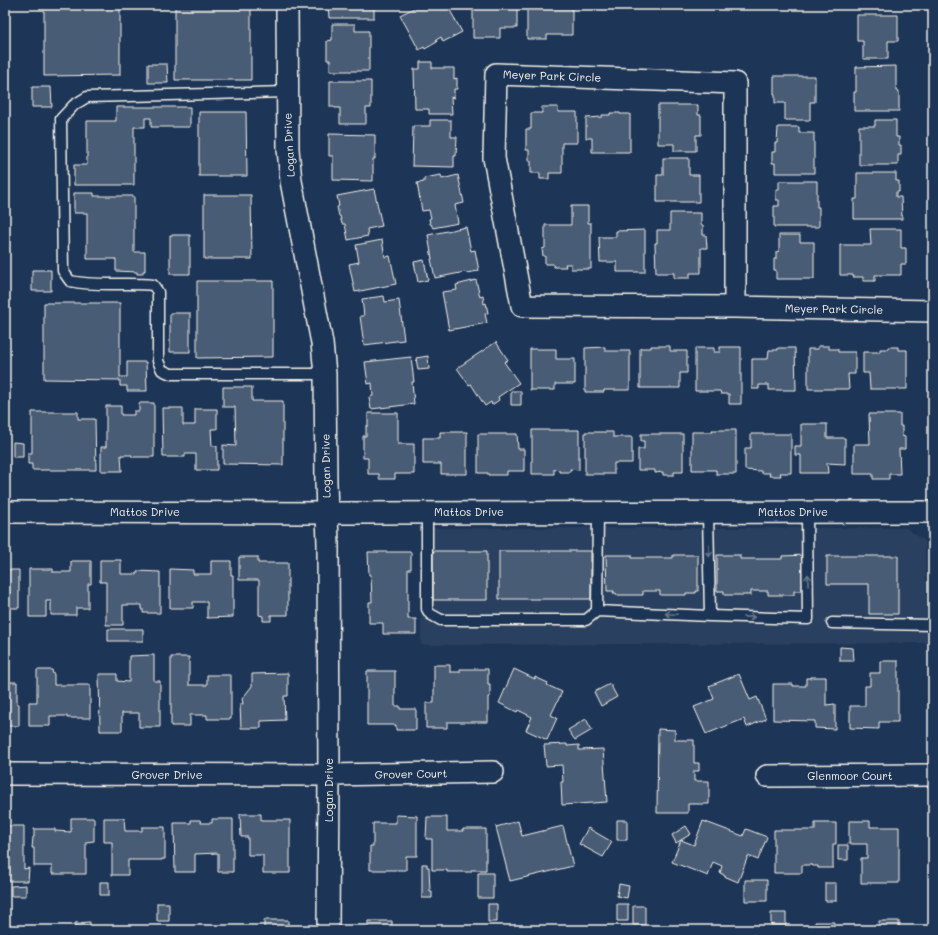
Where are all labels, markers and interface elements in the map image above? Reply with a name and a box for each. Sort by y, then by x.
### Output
street label: Meyer Park Circle [503,66,602,85]
street label: Logan Drive [279,112,298,177]
street label: Meyer Park Circle [785,300,884,317]
street label: Logan Drive [317,434,334,498]
street label: Mattos Drive [110,504,180,519]
street label: Mattos Drive [434,504,504,519]
street label: Mattos Drive [758,504,828,519]
one-way arrow [705,544,713,557]
one-way arrow [804,574,812,587]
one-way arrow [665,611,678,618]
one-way arrow [742,613,755,621]
street label: Logan Drive [321,758,336,822]
street label: Grover Court [375,765,448,782]
street label: Grover Drive [132,767,203,782]
street label: Glenmoor Court [807,768,893,783]

